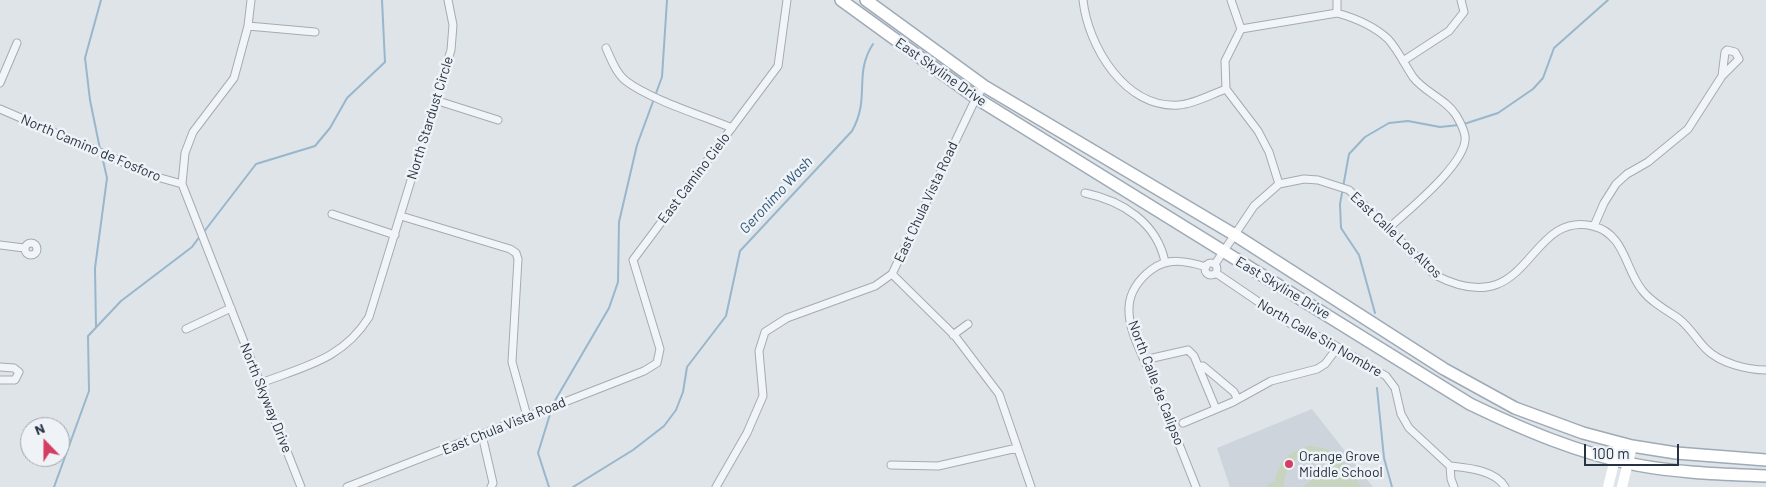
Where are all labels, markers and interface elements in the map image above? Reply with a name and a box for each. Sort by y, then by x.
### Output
street label: East Skyline Drive [892,34,990,110]
street label: North Stardust Circle [403,54,457,182]
street label: North Camino de Fosforo [18,111,164,185]
street label: East Camino Cielo [654,129,734,227]
street label: East Chula Vista Road [891,139,961,265]
water label: Geronimo Wash [736,153,816,237]
street label: East Calle Los Altos [1347,188,1445,282]
street label: East Skyline Drive [1233,253,1333,323]
street label: North Calle Sin Nombre [1255,295,1385,381]
street label: North Calle de Calipso [1124,318,1188,448]
street label: North Skyway Drive [236,341,296,455]
street label: East Chula Vista Road [440,394,568,458]
north arrow [20,417,70,467]
text: N [32,419,47,438]
scale bar [1586,434,1681,466]
text: 100 m [1592,444,1630,462]
place label: Orange Grove Middle School [1299,448,1383,481]
marker: Orange Grove Middle School [1283,458,1295,470]

